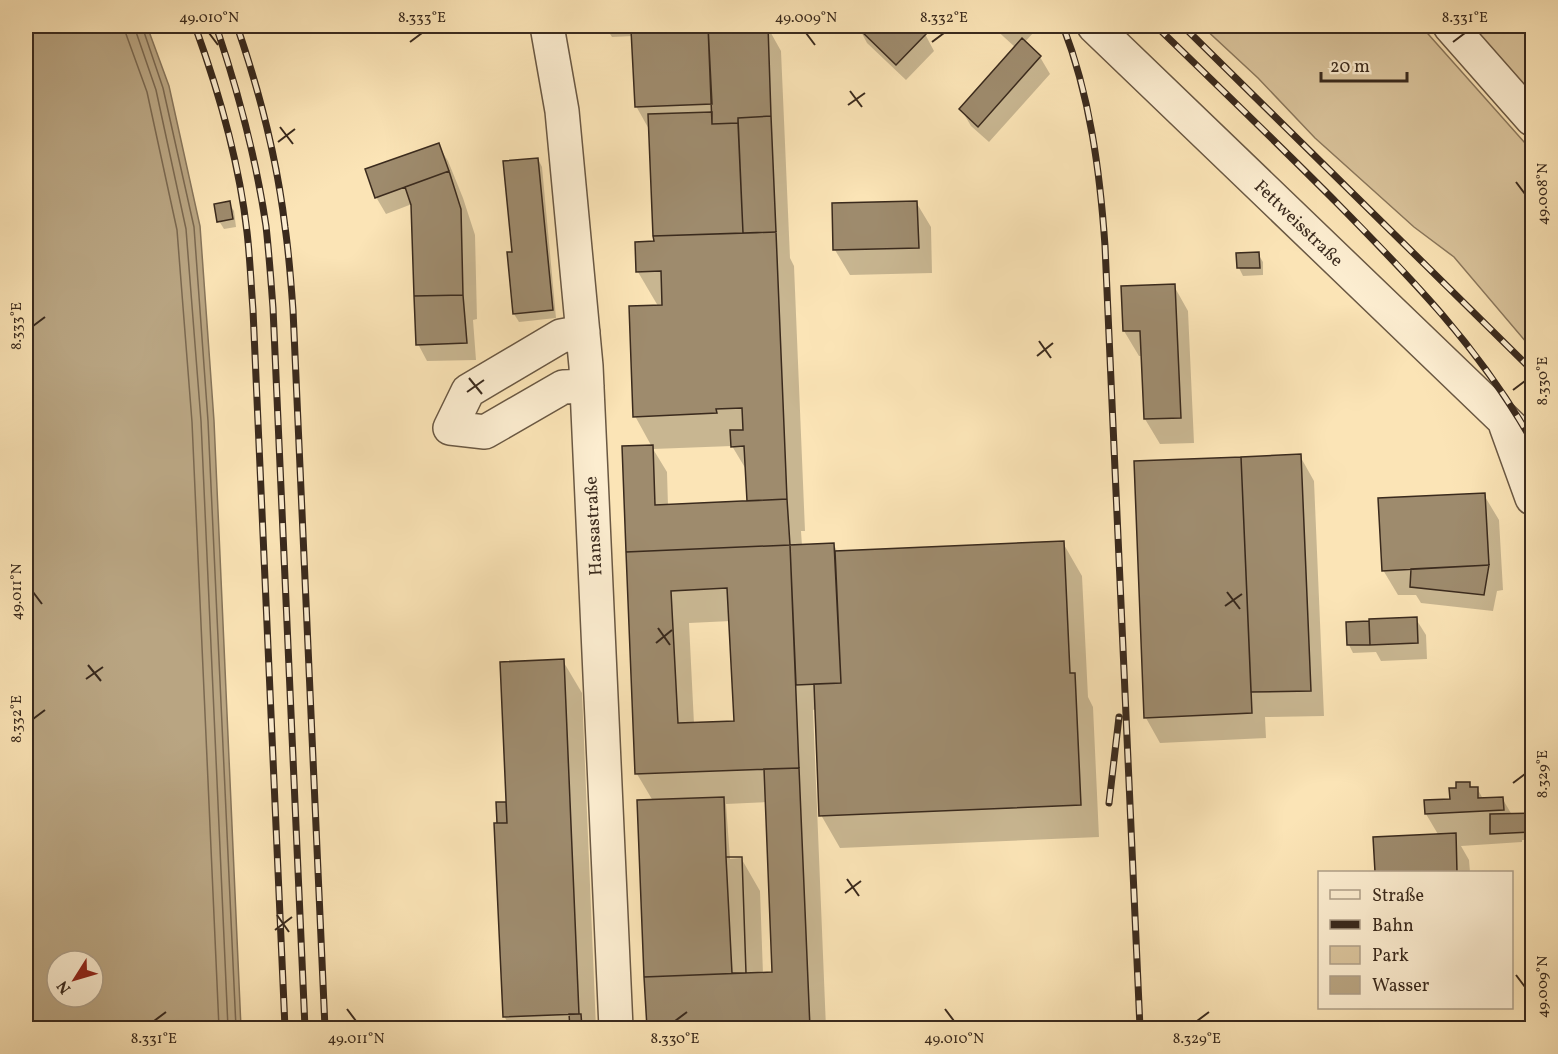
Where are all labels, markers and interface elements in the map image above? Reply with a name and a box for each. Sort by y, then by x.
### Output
text: 49.010°N [179,8,239,29]
text: 8.333°E [398,8,446,29]
text: 49.009°N [775,8,837,29]
text: 8.332°E [920,8,968,29]
text: 8.331°E [1442,8,1488,29]
scale bar [1321,45,1406,83]
text: 20 m [1330,55,1370,80]
text: 49.008°N [1533,163,1554,225]
street label: Fettweisstraße [1248,175,1348,273]
text: 8.333°E [7,302,28,350]
text: 8.330°E [1533,357,1554,405]
street label: Hansastraße [579,475,610,576]
text: 49.011°N [7,563,28,621]
text: 8.332°E [7,695,28,743]
text: 8.329°E [1533,750,1554,798]
legend [1318,871,1513,1009]
text: Straße [1372,884,1424,909]
text: Bahn [1372,914,1414,939]
text: Park [1372,944,1409,969]
north arrow [45,949,105,1009]
text: 49.009°N [1533,956,1554,1018]
text: Wasser [1372,974,1430,999]
text: N [52,975,77,998]
text: 8.331°E [131,1029,177,1050]
text: 49.011°N [327,1029,385,1050]
text: 8.330°E [651,1029,699,1050]
text: 49.010°N [924,1029,984,1050]
text: 8.329°E [1173,1029,1221,1050]

